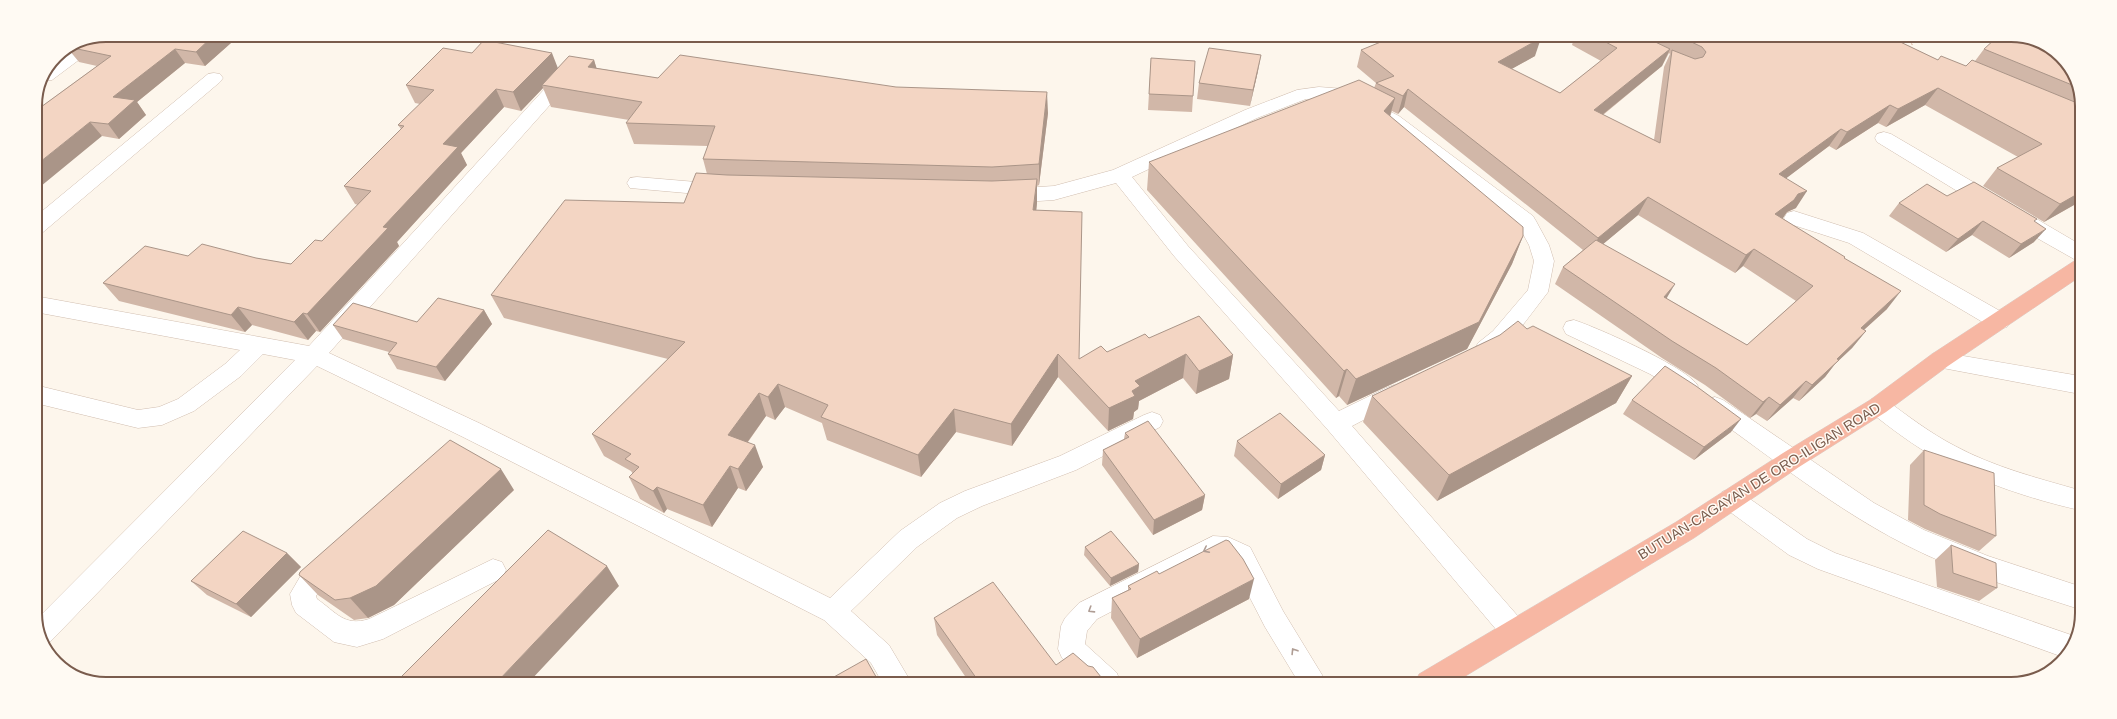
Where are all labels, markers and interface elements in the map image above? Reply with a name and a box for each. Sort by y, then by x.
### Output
street label: BUTUAN-CAGAYAN DE ORO-ILIGAN ROAD [1635,399,1883,563]
one-way arrow [1203,545,1210,553]
one-way arrow [1088,606,1095,613]
one-way arrow [1291,648,1299,655]

